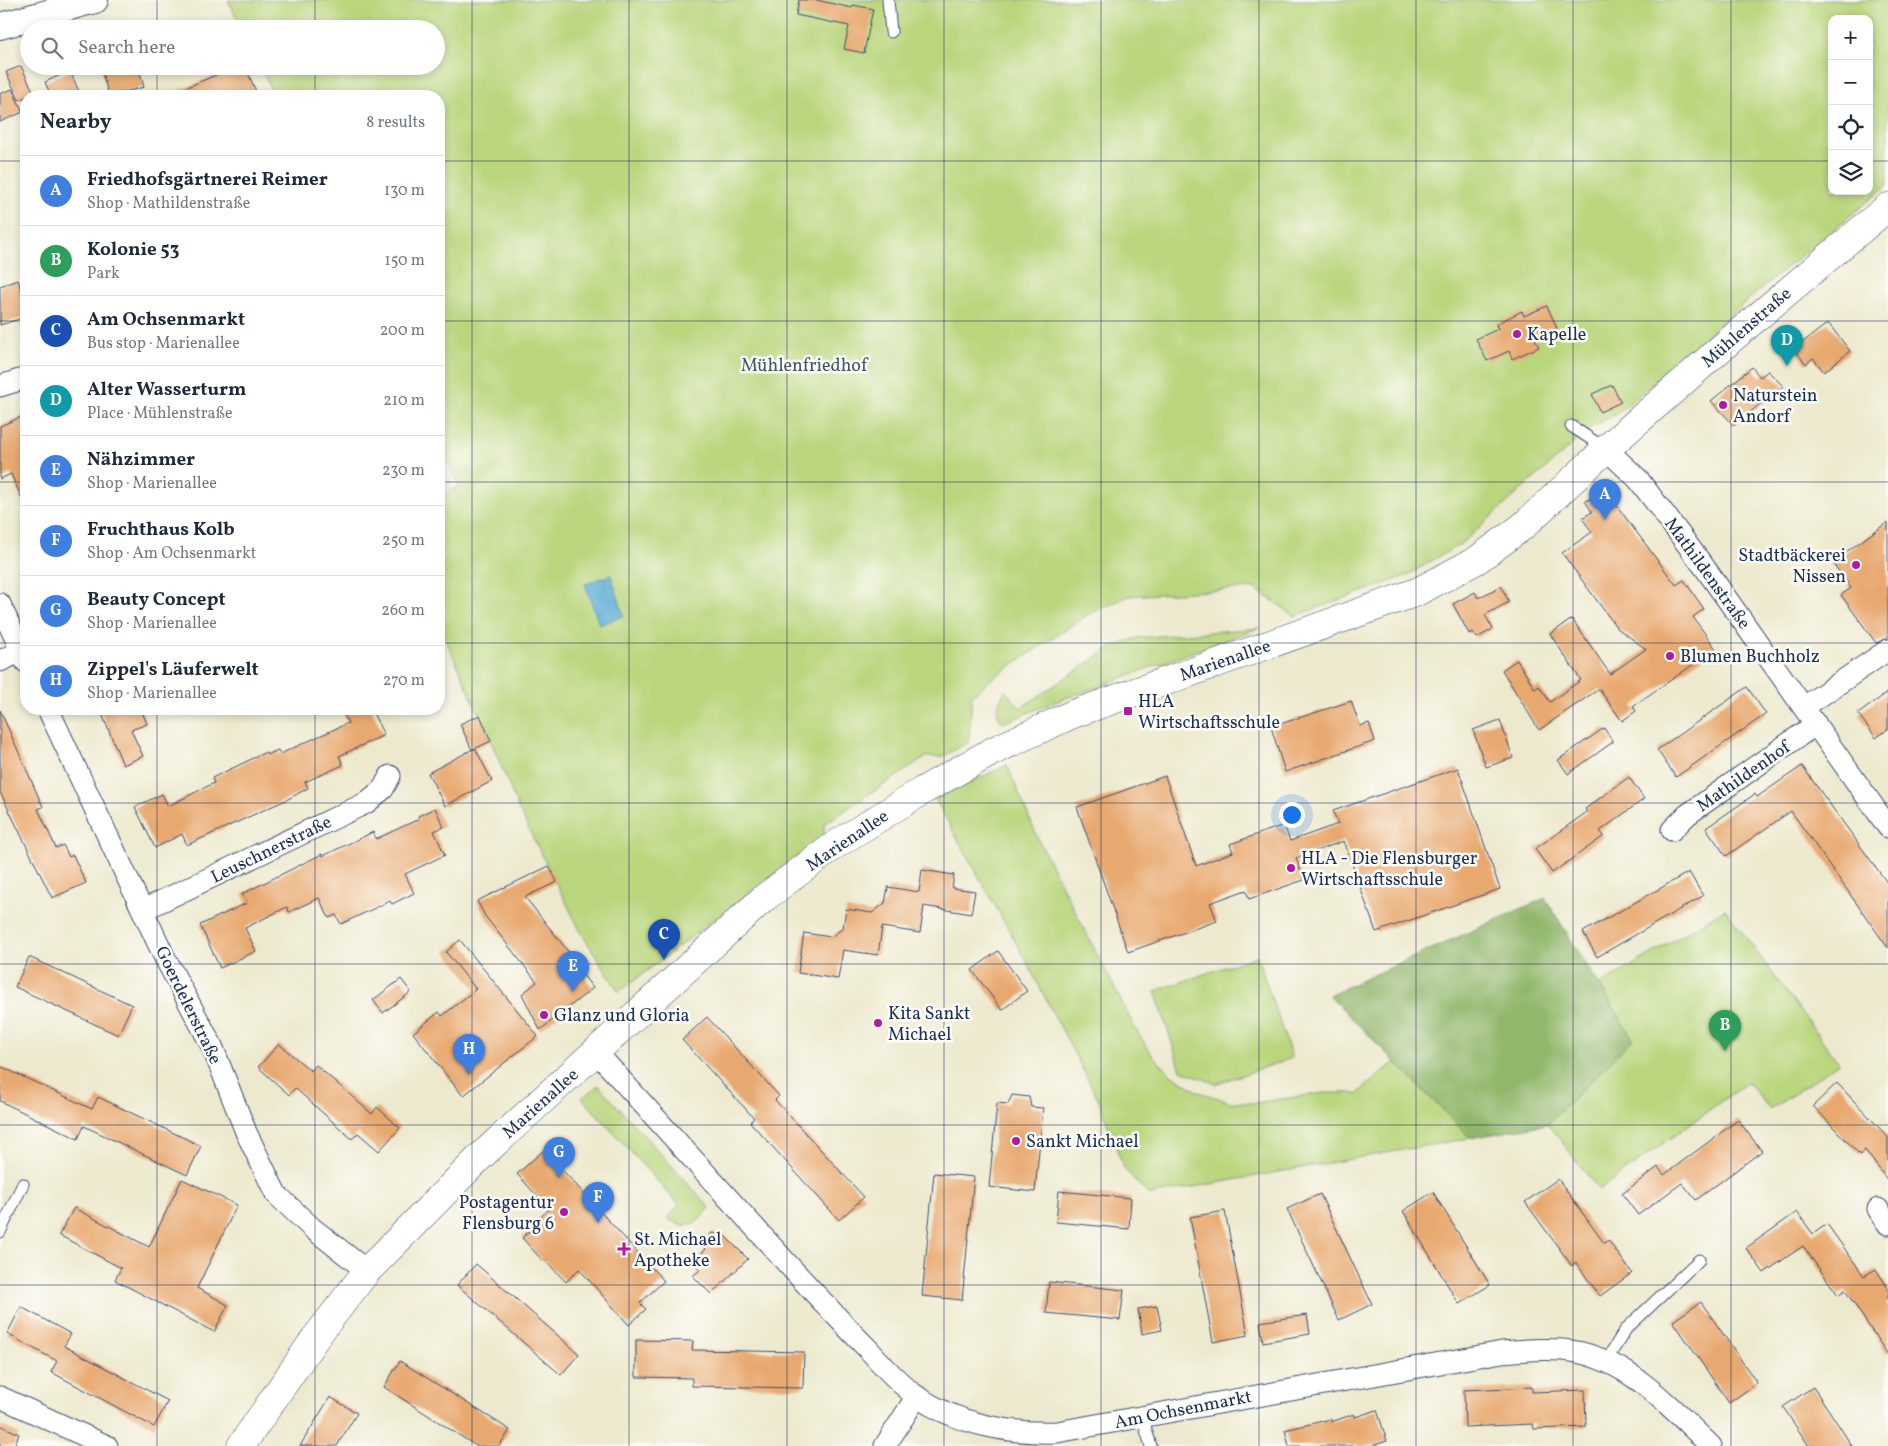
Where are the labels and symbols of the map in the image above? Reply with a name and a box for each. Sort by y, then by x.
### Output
street label: Mühlenstraße [1697,282,1797,374]
place label: Kapelle [1527,323,1586,348]
pin: D [1771,325,1803,366]
marker: Kapelle [1511,328,1523,340]
park label: Mühlenfriedhof [741,354,869,379]
place label: Naturstein Andorf [1733,384,1818,430]
marker: Naturstein Andorf [1717,399,1729,411]
pin: A [1589,479,1621,520]
street label: Mathildenstraße [1658,513,1756,635]
place label: Stadtbäckerei Nissen [1738,544,1846,590]
marker: Stadtbäckerei Nissen [1850,559,1862,571]
street label: Marienallee [1177,634,1274,689]
place label: Blumen Buchholz [1680,645,1820,670]
marker: Blumen Buchholz [1664,650,1676,662]
place label: HLA Wirtschaftsschule [1138,690,1280,736]
marker: HLA Wirtschaftsschule [1122,705,1134,717]
street label: Mathildenhof [1692,735,1797,819]
your location [1279,802,1305,828]
street label: Marienallee [802,804,894,878]
street label: Leuschnerstraße [207,810,336,890]
place label: HLA - Die Flensburger Wirtschaftsschule [1301,847,1478,893]
marker: HLA - Die Flensburger Wirtschaftsschule [1285,862,1297,874]
pin: C [648,919,680,960]
street label: Goerdelerstraße [148,942,227,1069]
pin: E [557,951,589,992]
place label: Kita Sankt Michael [888,1002,970,1048]
place label: Glanz und Gloria [554,1004,690,1029]
marker: Glanz und Gloria [538,1009,550,1021]
pin: B [1709,1010,1741,1051]
marker: Kita Sankt Michael [872,1017,884,1029]
pin: H [453,1034,485,1075]
street label: Marienallee [497,1063,585,1145]
place label: Sankt Michael [1026,1130,1139,1155]
marker: Sankt Michael [1010,1135,1022,1147]
pin: G [543,1137,575,1178]
pin: F [582,1182,614,1223]
place label: Postagentur Flensburg 6 [459,1191,554,1237]
marker: Postagentur Flensburg 6 [558,1206,570,1218]
place label: St. Michael Apotheke [634,1228,721,1274]
marker: St. Michael Apotheke [618,1243,630,1255]
street label: Am Ochsenmarkt [1113,1385,1254,1436]

